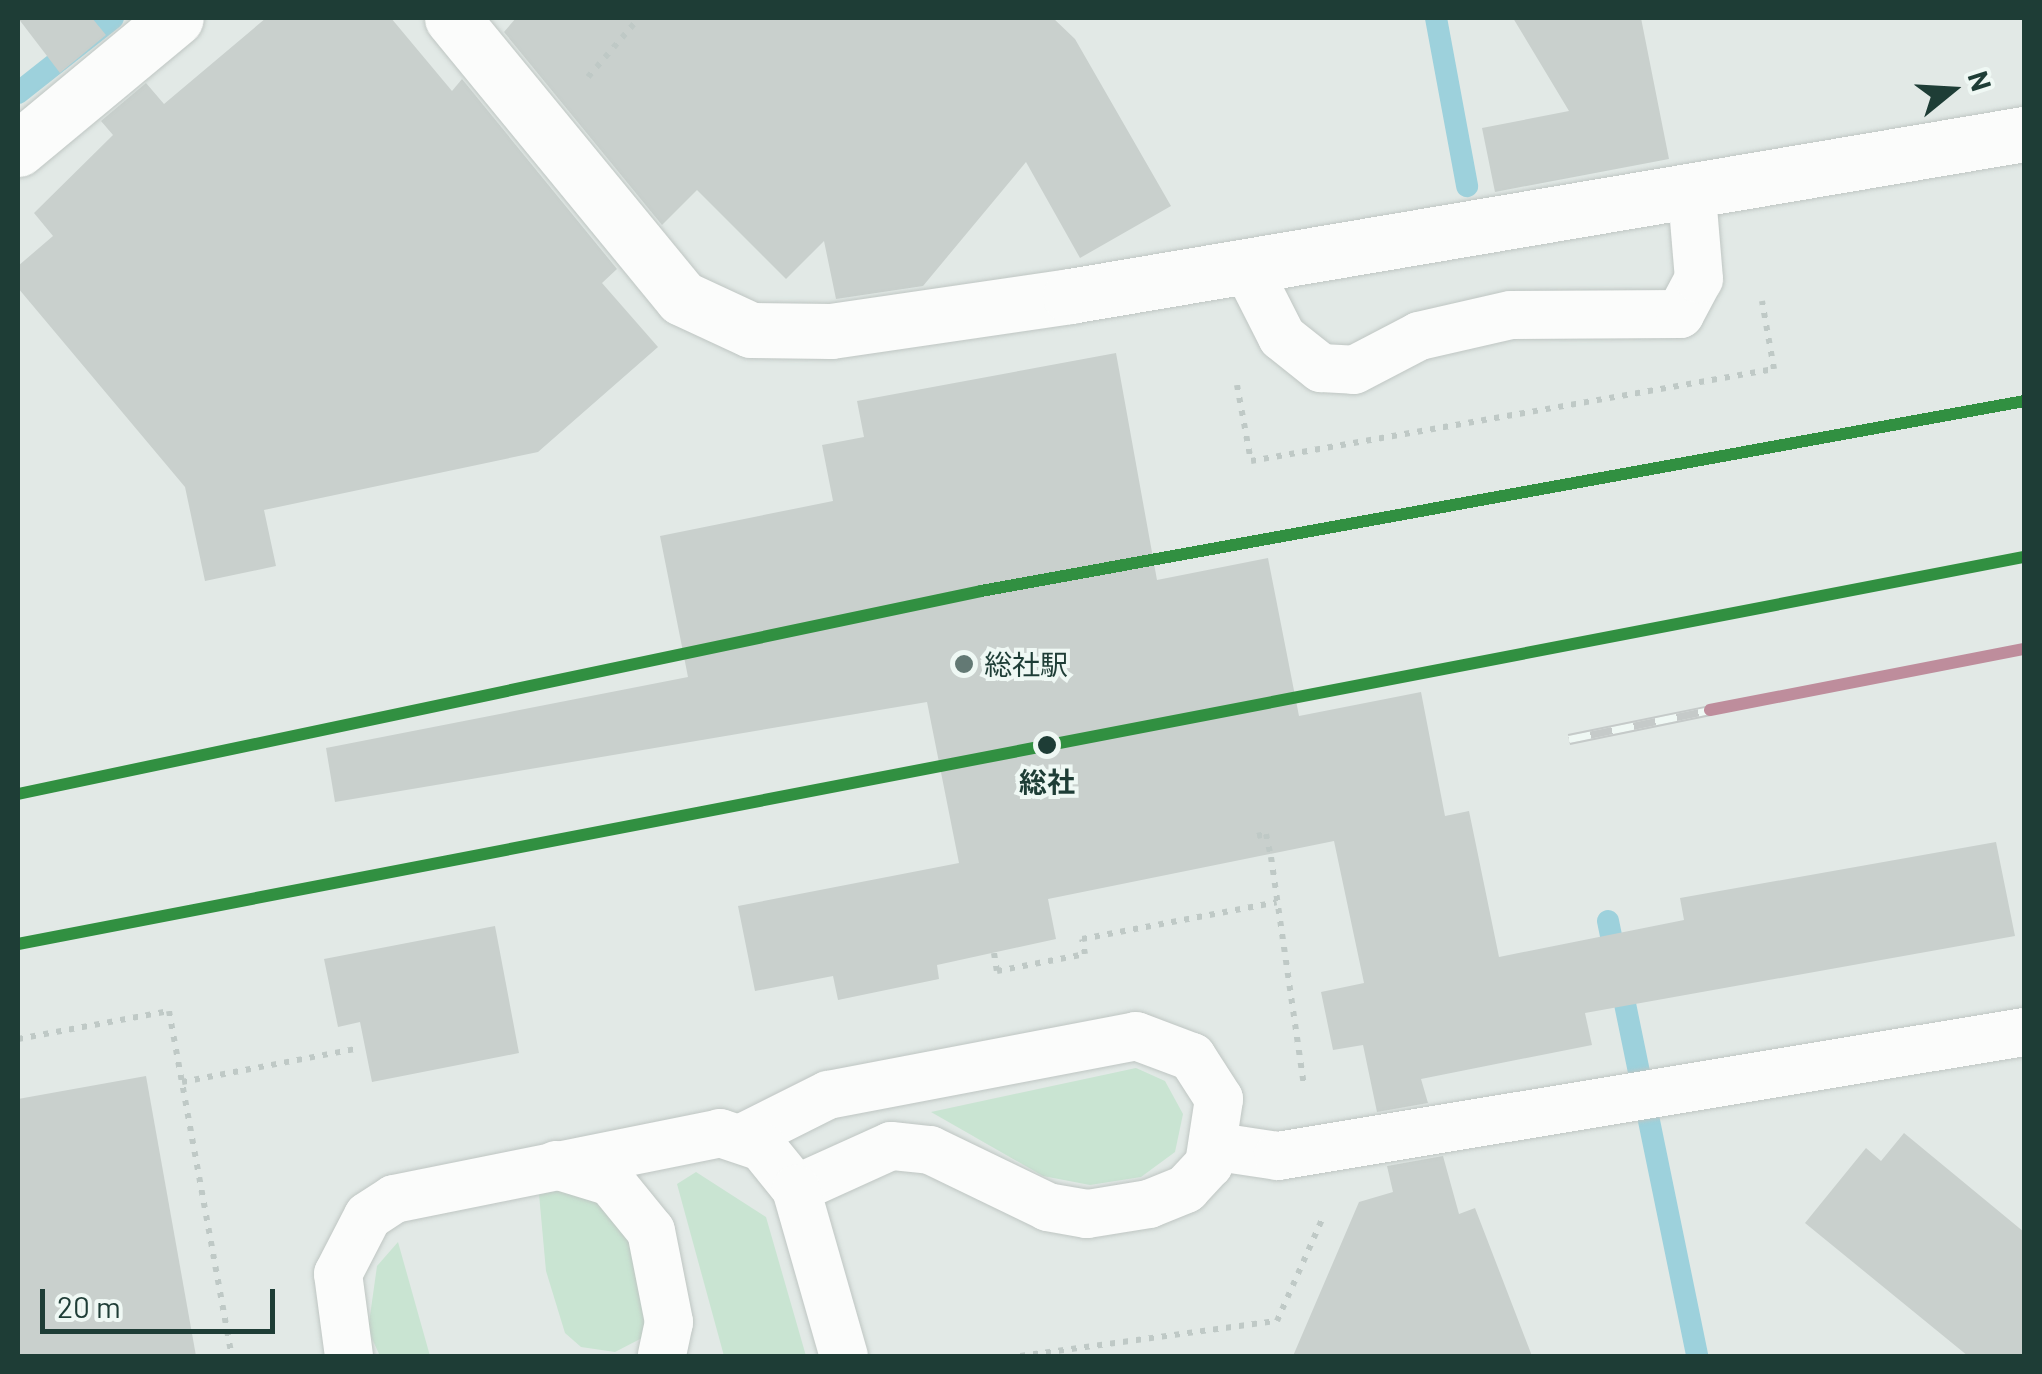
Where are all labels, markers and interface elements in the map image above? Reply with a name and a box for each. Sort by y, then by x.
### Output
north arrow [1902,40,2002,140]
text: N [1961,67,2000,95]
place label: 総社駅 [984,647,1068,681]
marker: 総社駅 [953,653,975,675]
marker: 総社 [1032,730,1062,760]
place label: 総社 [1019,764,1075,798]
scale bar [45,1269,280,1331]
text: 20 m [57,1288,121,1324]

